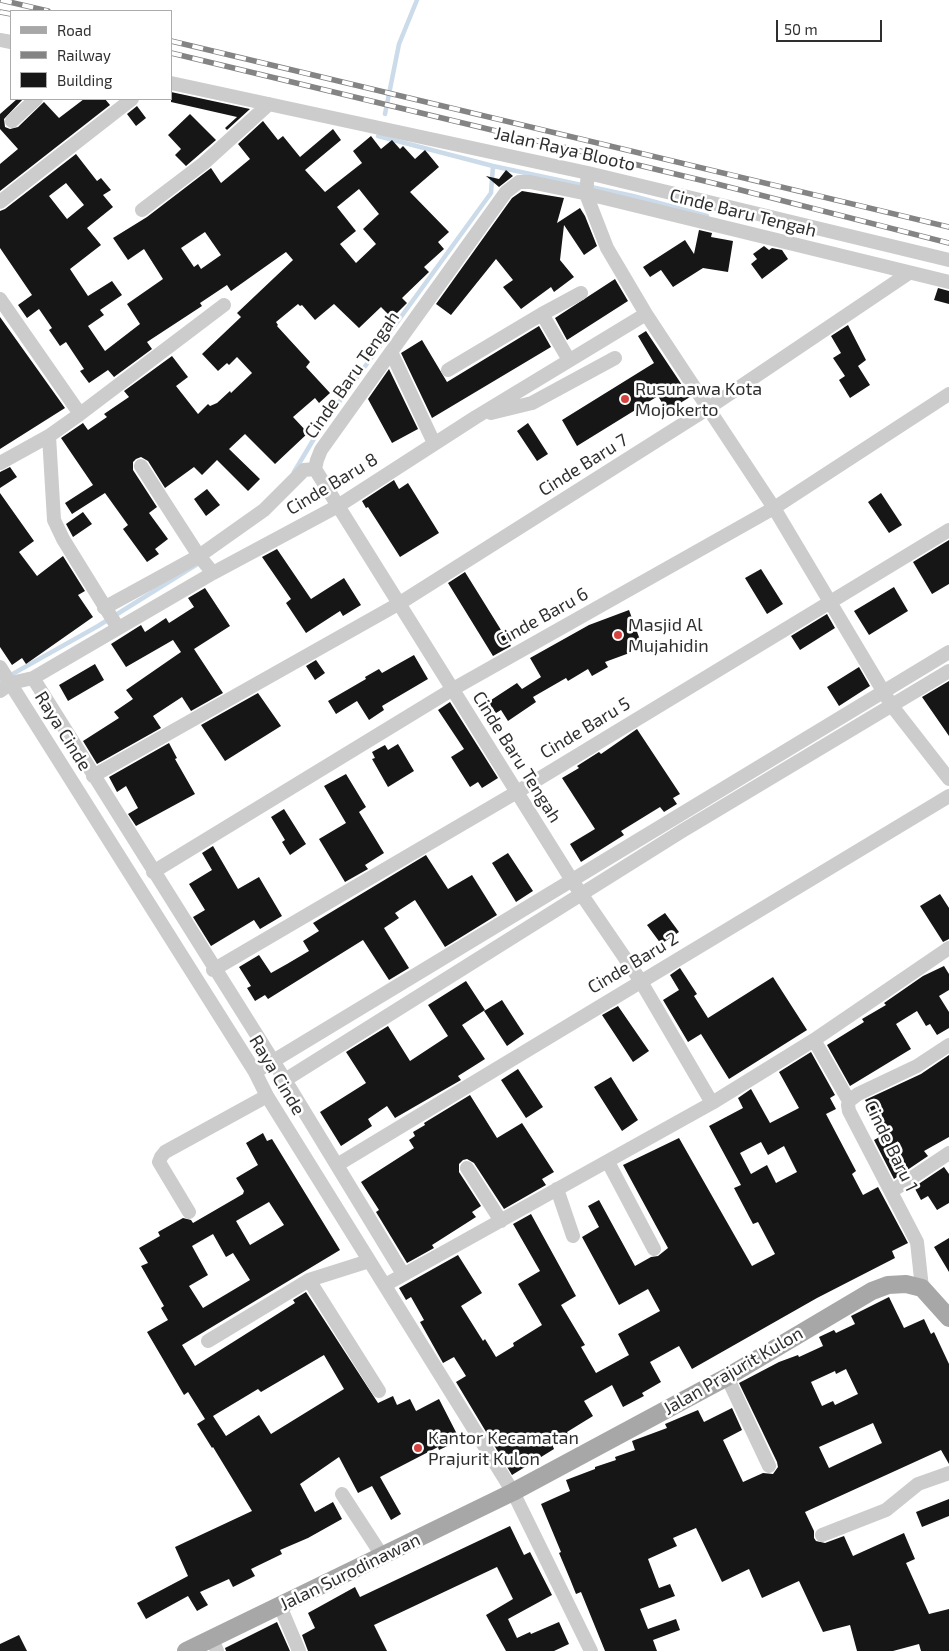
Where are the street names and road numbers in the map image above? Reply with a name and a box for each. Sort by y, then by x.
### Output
street label: Jalan Raya Blooto [492,122,638,176]
street label: Cinde Baru Tengah [667,184,819,242]
street label: Cinde Baru Tengah [300,307,404,443]
street label: Cinde Baru 7 [534,429,632,501]
street label: Cinde Baru 8 [282,448,382,520]
street label: Cinde Baru 6 [492,583,592,651]
street label: Raya Cinde [30,687,96,775]
street label: Cinde Baru Tengah [468,687,566,827]
street label: Cinde Baru 5 [536,693,634,763]
street label: Cinde Baru 2 [584,928,682,998]
street label: Raya Cinde [245,1031,309,1119]
street label: Cinde Baru 1 [860,1097,922,1195]
street label: Jalan Prajurit Kulon [659,1322,807,1420]
street label: Jalan Surodinawan [276,1529,424,1615]

